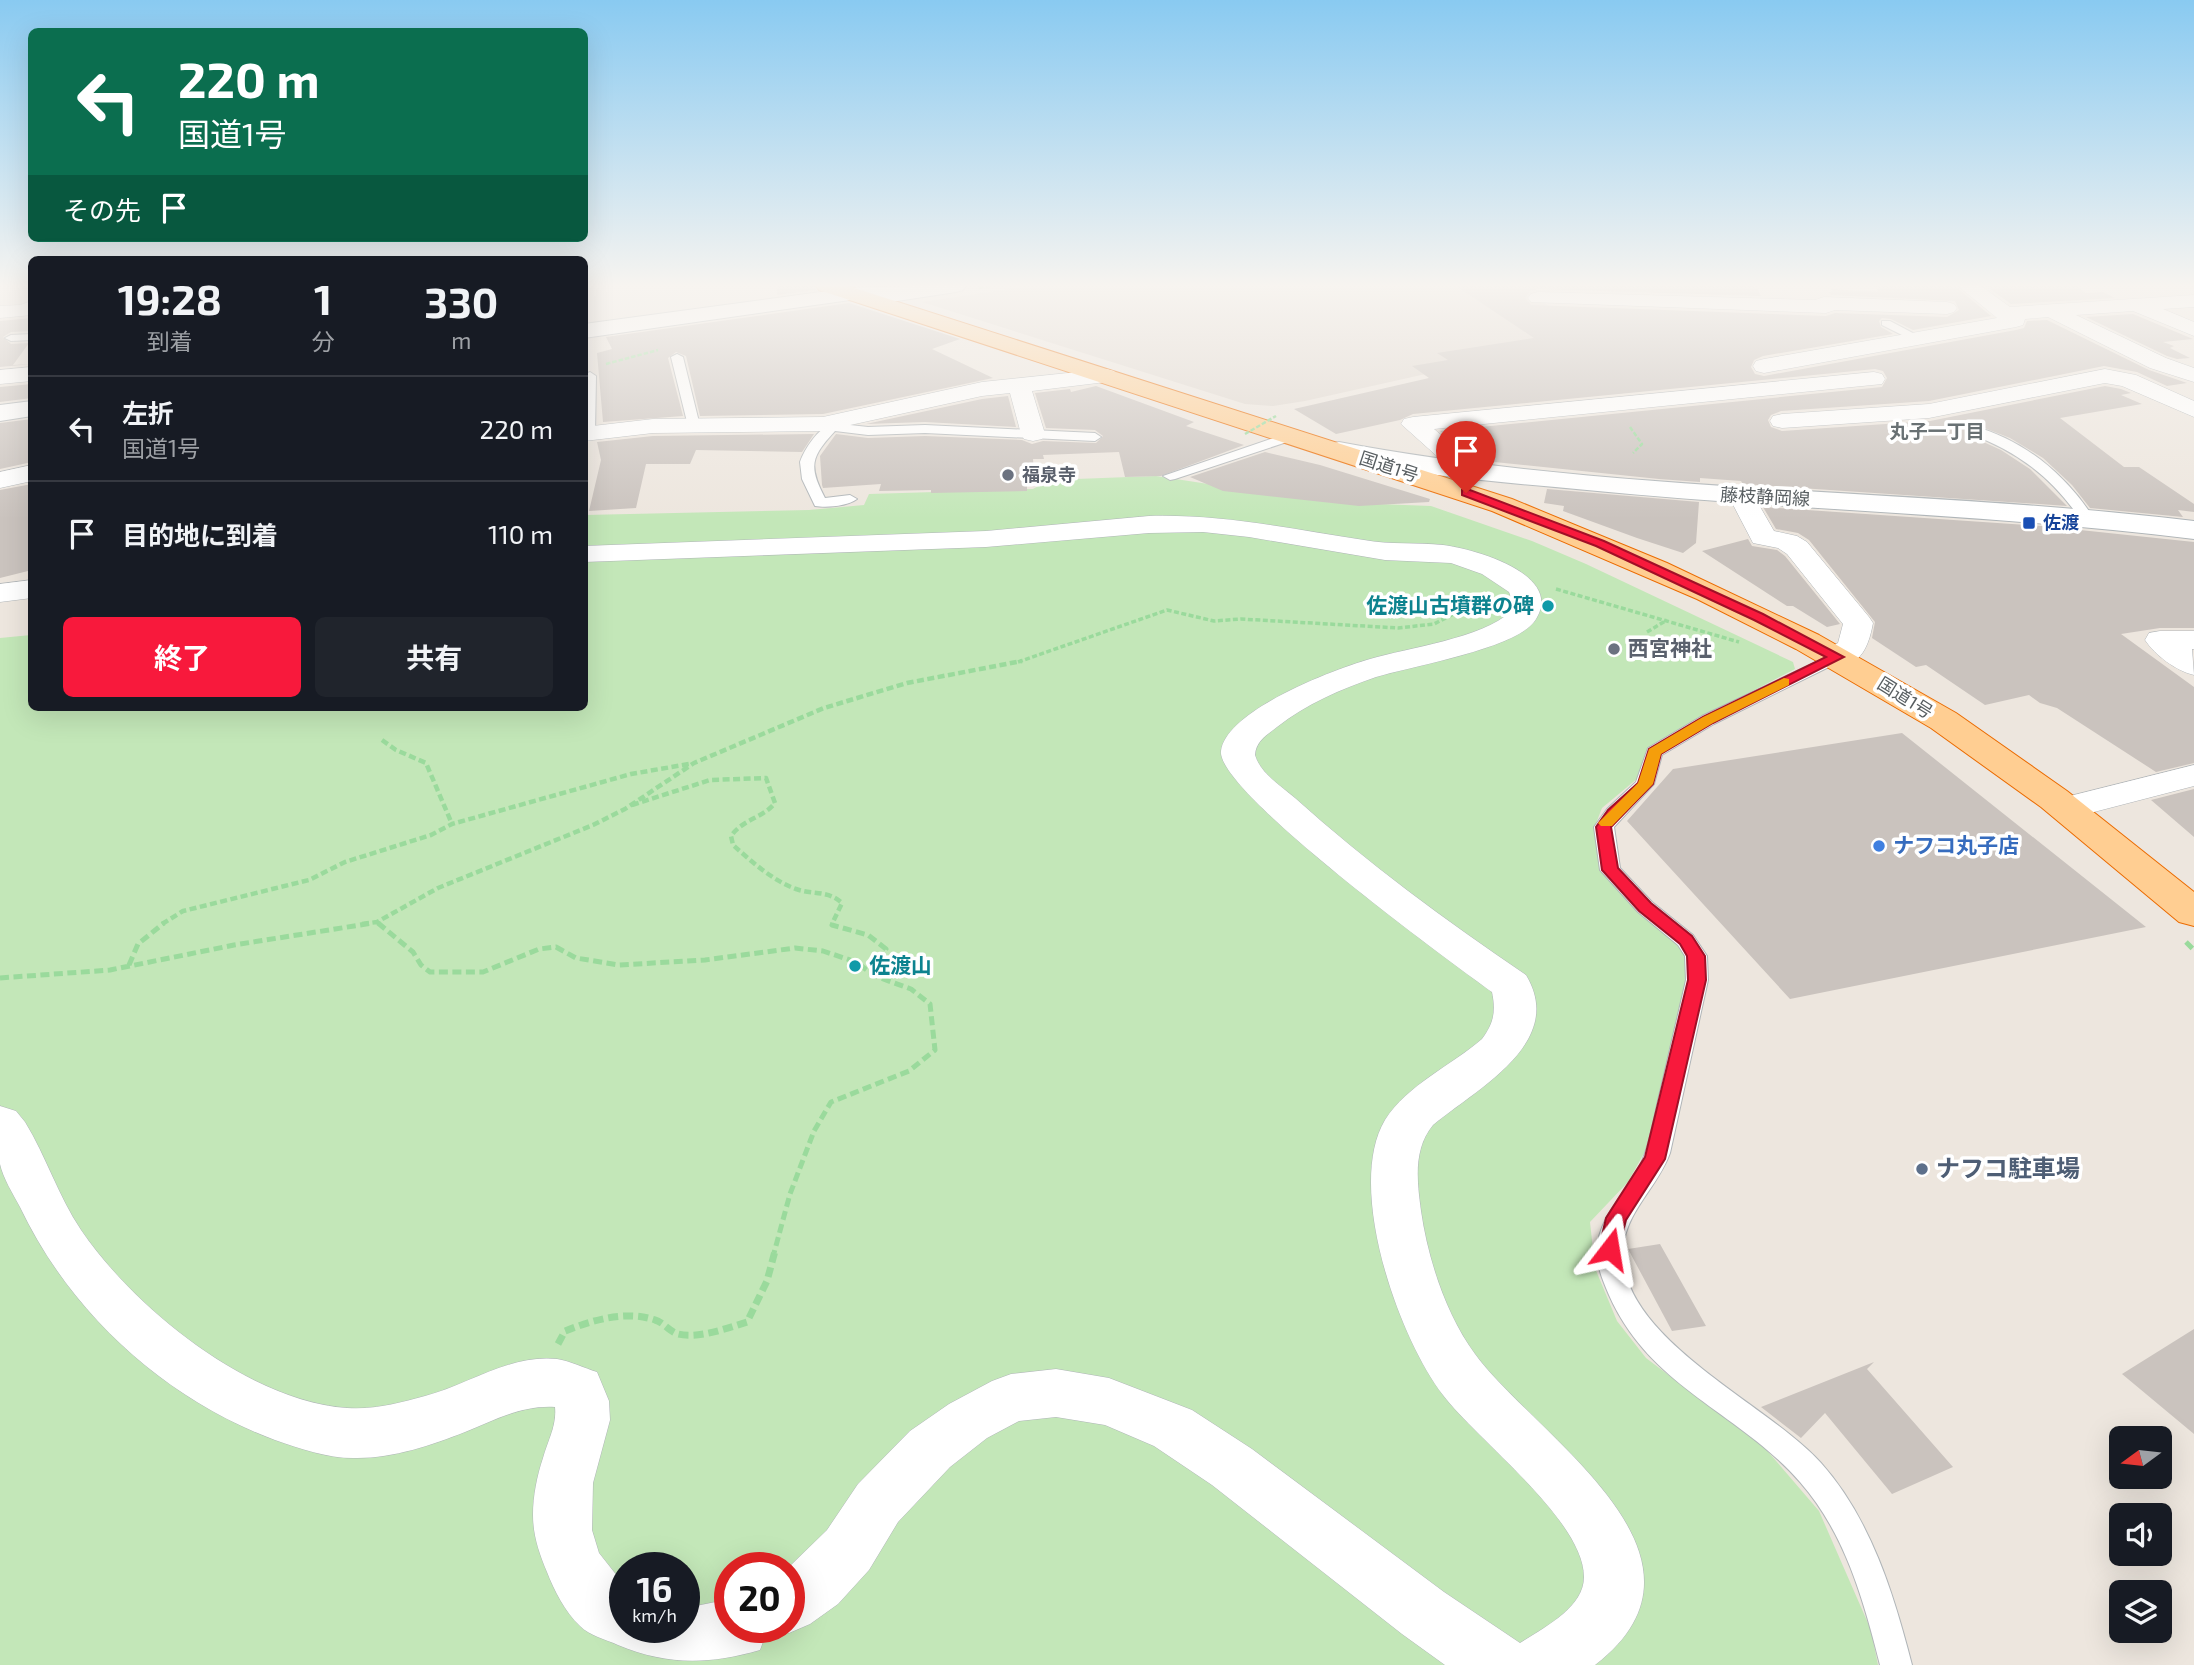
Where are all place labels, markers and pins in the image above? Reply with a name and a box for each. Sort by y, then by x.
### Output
pin [1436,421,1496,493]
place label: 福泉寺 [1022,463,1076,485]
marker: 福泉寺 [1000,467,1016,483]
place label: 佐渡 [2043,511,2079,533]
marker: 佐渡 [2021,515,2037,531]
place label: 佐渡山古墳群の碑 [1366,592,1534,617]
marker: 佐渡山古墳群の碑 [1540,598,1556,614]
place label: 西宮神社 [1628,635,1712,660]
marker: 西宮神社 [1606,641,1622,657]
place label: ナフコ丸子店 [1893,832,2019,857]
marker: ナフコ丸子店 [1871,838,1887,854]
place label: 佐渡山 [869,952,932,977]
marker: 佐渡山 [847,958,863,974]
place label: ナフコ駐車場 [1936,1153,2080,1182]
marker: ナフコ駐車場 [1914,1161,1930,1177]

